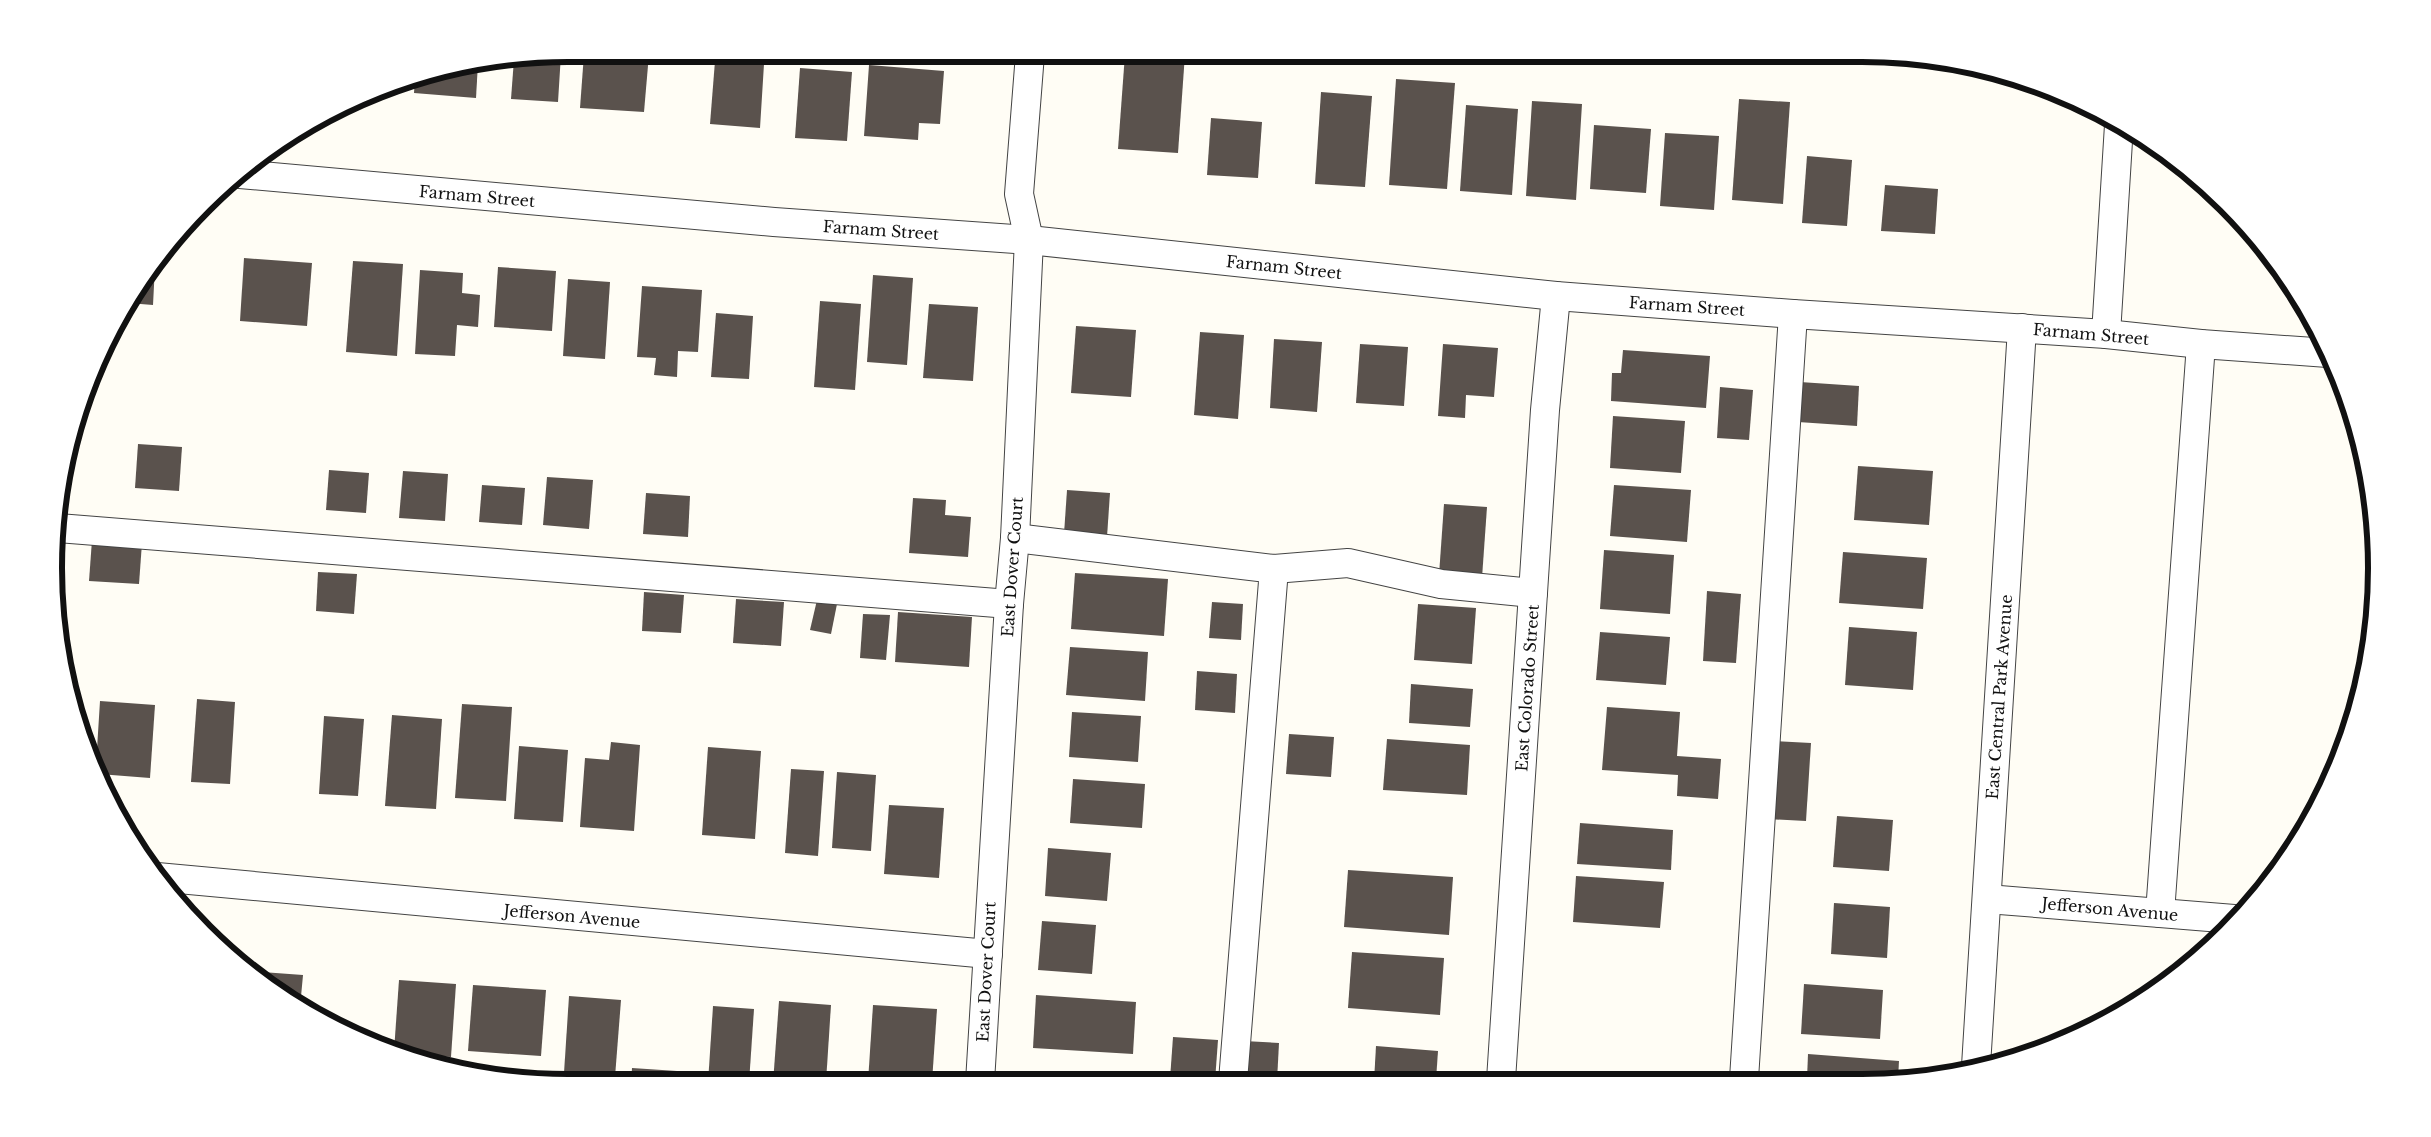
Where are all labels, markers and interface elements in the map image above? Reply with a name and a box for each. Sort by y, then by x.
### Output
street label: Farnam Street [418,181,536,211]
street label: Farnam Street [822,216,940,244]
street label: Farnam Street [1225,251,1343,283]
street label: Farnam Street [1628,292,1746,320]
street label: Farnam Street [2032,319,2150,349]
street label: East Dover Court [997,496,1027,638]
street label: East Central Park Avenue [1982,594,2016,800]
street label: East Colorado Street [1511,604,1543,772]
street label: Jefferson Avenue [2039,893,2179,925]
street label: Jefferson Avenue [501,900,641,932]
street label: East Dover Court [972,901,1000,1043]

